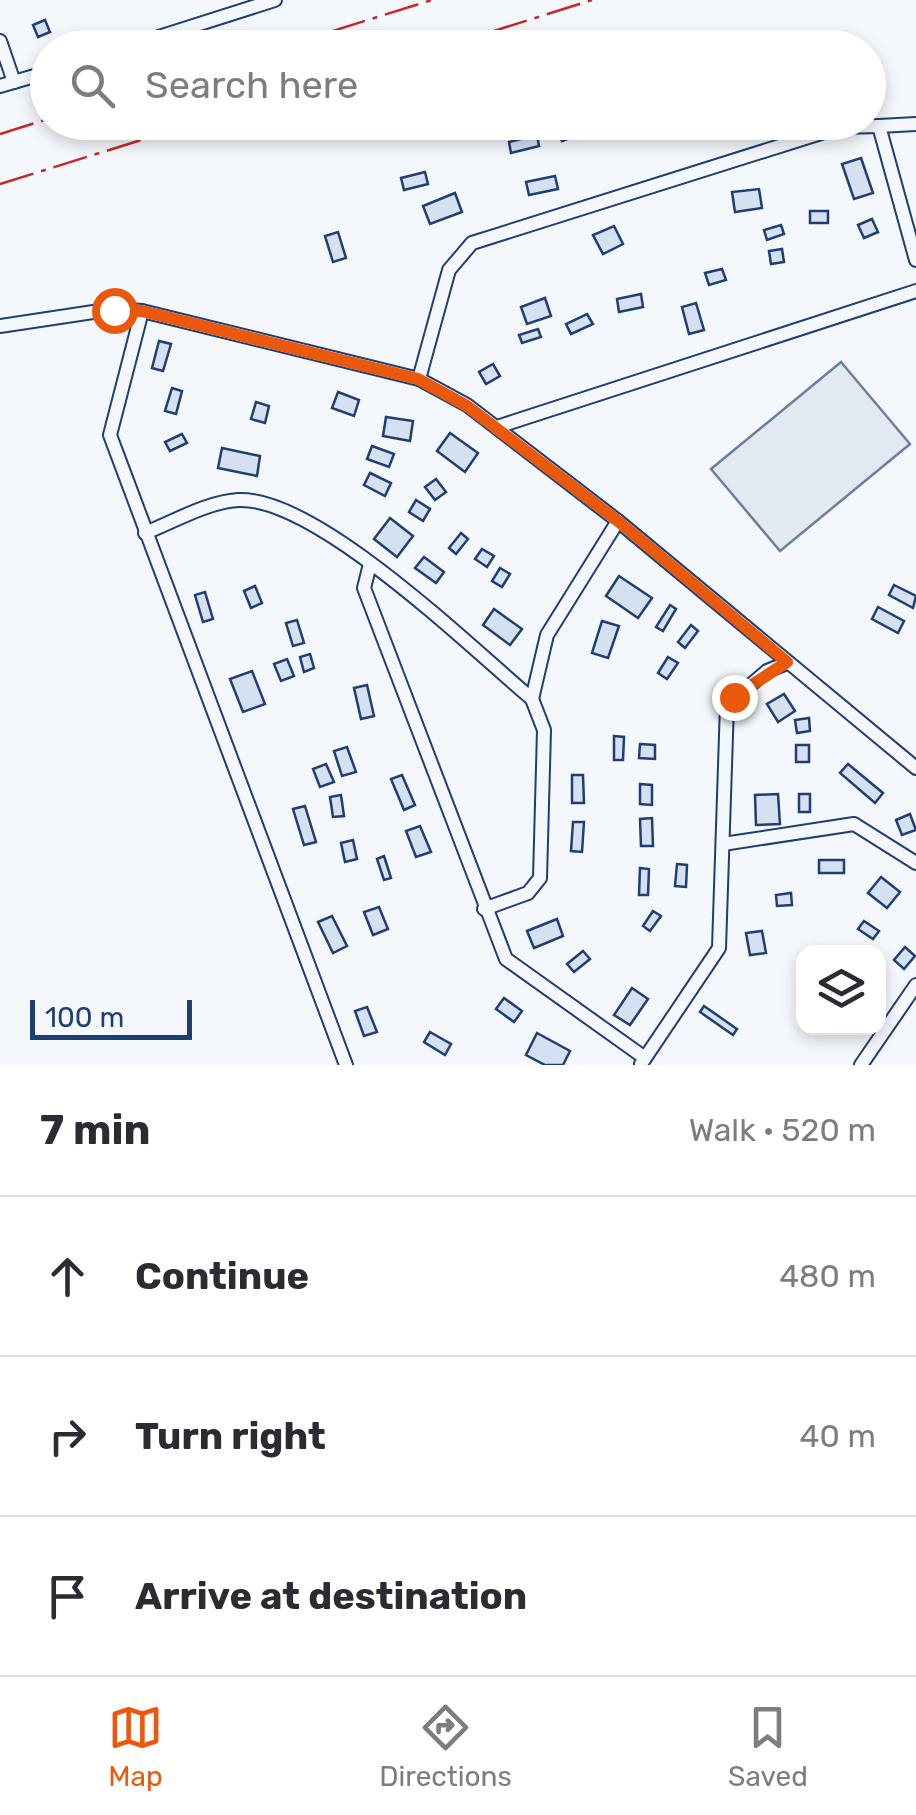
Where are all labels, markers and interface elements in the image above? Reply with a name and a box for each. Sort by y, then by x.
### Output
search box [30,30,886,140]
icon: search [65,58,120,113]
text: Search here [145,62,358,108]
route start [92,288,138,334]
route end [712,675,758,721]
map controls [796,945,886,1035]
button: layers [796,945,886,1035]
scale bar [30,995,192,1040]
text: 100 m [45,1001,124,1034]
text: 7 min [40,1105,151,1155]
text: Walk · 520 m [689,1111,876,1149]
icon: ahead [40,1249,95,1304]
text: Continue [135,1253,309,1299]
text: 480 m [779,1257,876,1295]
icon: right [40,1409,95,1464]
text: Turn right [135,1413,326,1459]
text: 40 m [800,1417,876,1455]
icon: arrive [40,1569,95,1624]
text: Arrive at destination [135,1573,527,1619]
tab: Map [108,1700,163,1793]
tab: Directions [379,1700,512,1793]
tab: Saved [728,1700,808,1793]

